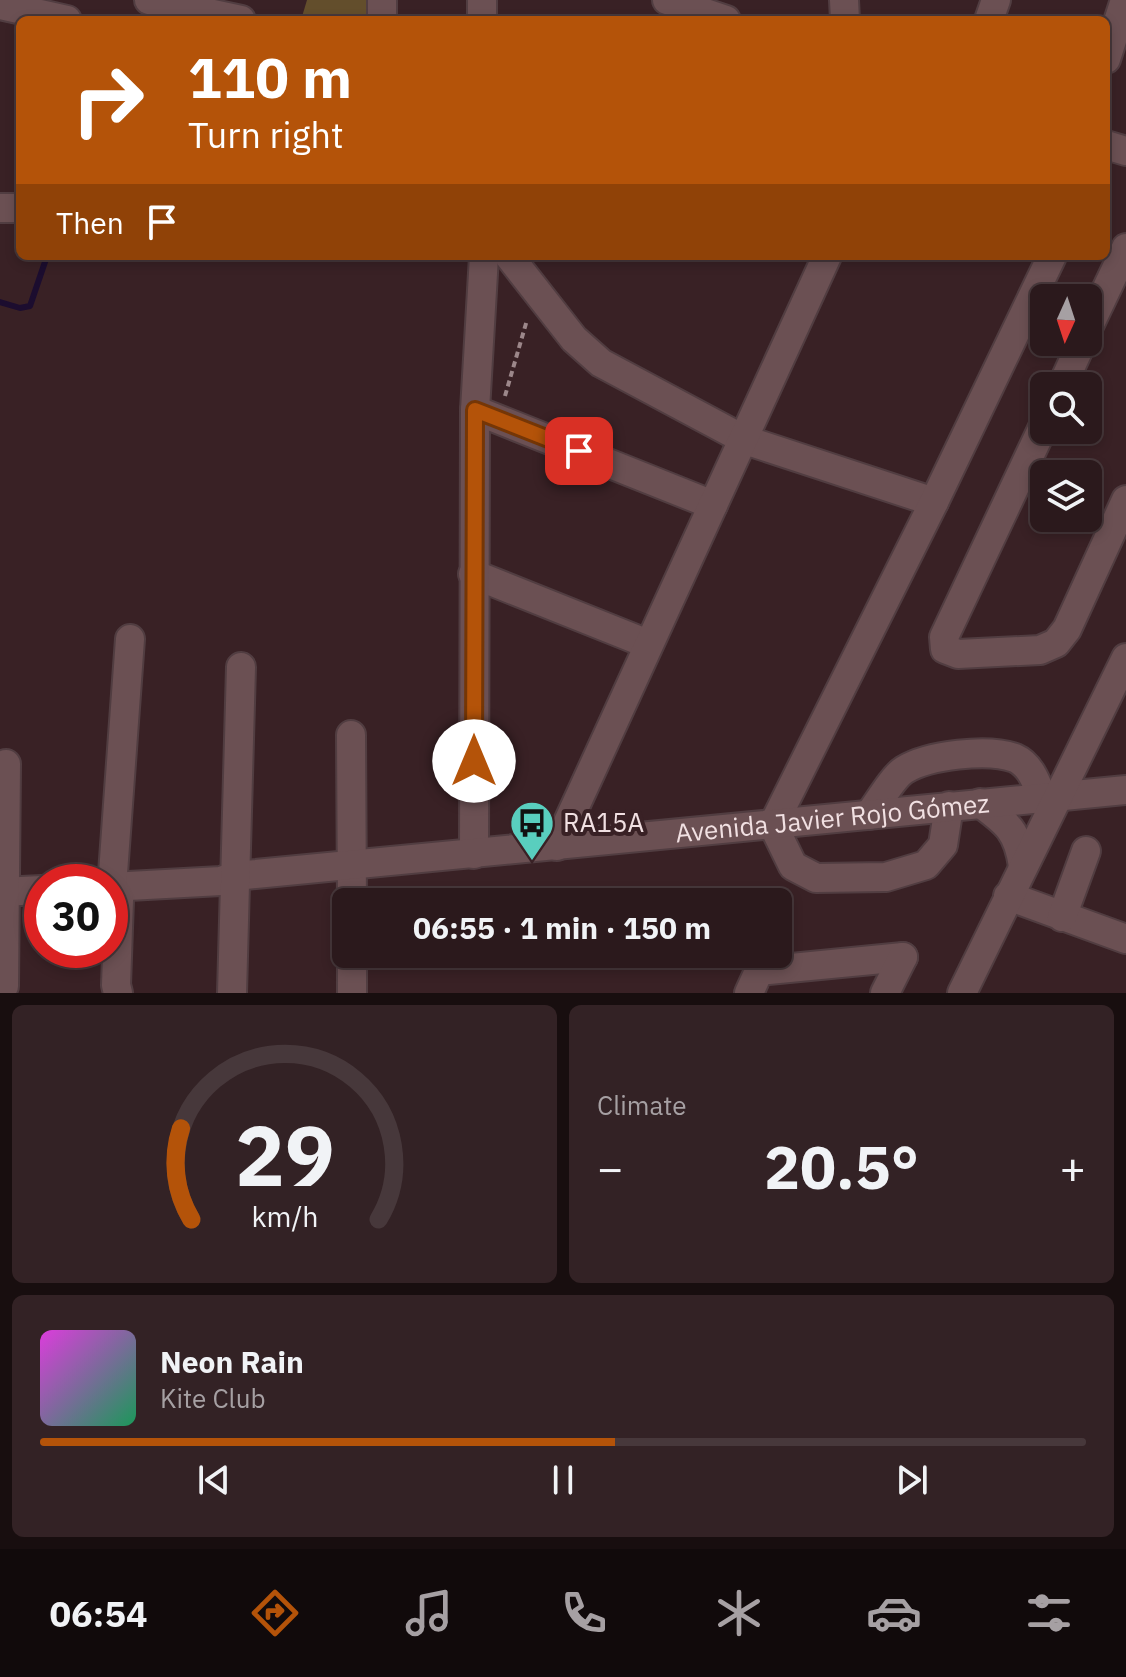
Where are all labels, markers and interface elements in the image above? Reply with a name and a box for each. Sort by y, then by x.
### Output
text: 110 m [188,41,352,113]
icon: right [56,48,160,152]
text: Turn right [188,111,344,158]
icon: arrive [140,200,184,244]
text: Then [56,203,124,242]
north arrow [1030,284,1102,356]
map controls [1030,284,1102,532]
button: search [1030,372,1102,444]
pin [545,417,613,485]
icon: arrive [557,429,601,473]
button: layers [1030,460,1102,532]
position arrow [432,719,516,803]
street label: Avenida Javier Rojo Gómez [674,785,991,849]
bus stop icon: RA15A [508,799,556,862]
place label: RA15A [563,805,645,839]
speed limit sign: 30 [24,864,128,968]
text: 06:55 · 1 min · 150 m [413,908,711,947]
text: Climate [597,1088,687,1122]
text: 29 [235,1101,334,1209]
text: 20.5° [764,1127,919,1206]
text: − [597,1139,623,1196]
text: + [1060,1139,1086,1196]
text: km/h [251,1198,318,1235]
text: Neon Rain [160,1342,304,1381]
text: Kite Club [160,1381,265,1415]
icon: previous [192,1458,236,1502]
icon: pause [541,1458,585,1502]
icon: next [890,1458,934,1502]
icon: directions [247,1585,303,1641]
icon: music [401,1585,457,1641]
icon: phone [556,1585,612,1641]
icon: climate [711,1585,767,1641]
icon: car [866,1585,922,1641]
icon: filters [1021,1585,1077,1641]
text: 06:54 [49,1590,148,1637]

